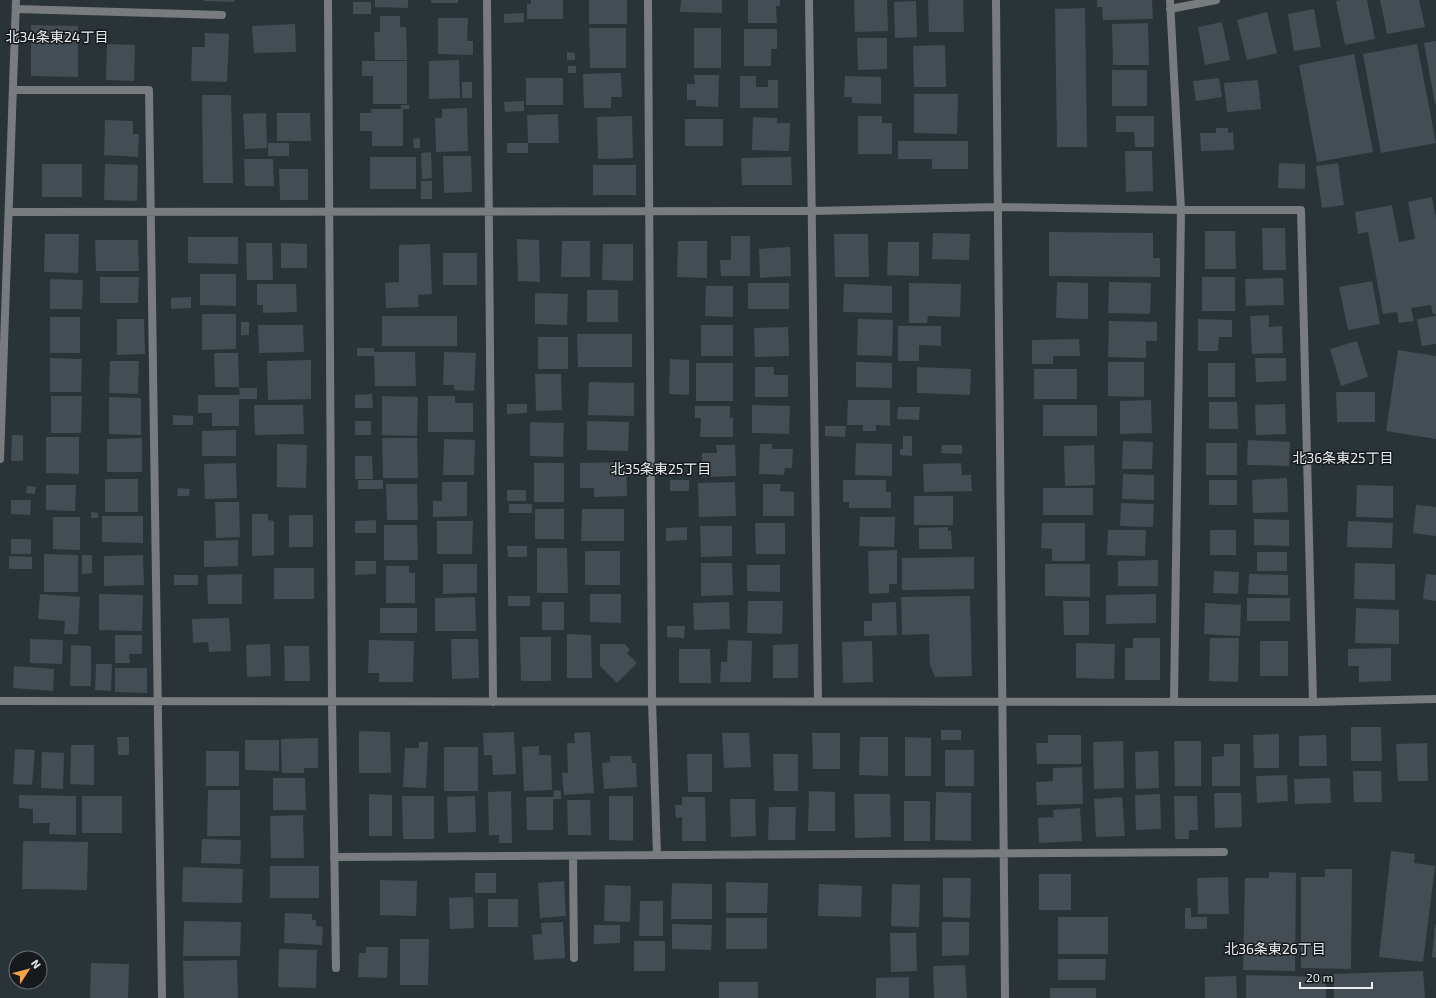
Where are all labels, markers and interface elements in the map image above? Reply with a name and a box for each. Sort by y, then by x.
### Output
district label: 北34条東24丁目 [6,28,108,45]
district label: 北36条東25丁目 [1292,449,1394,466]
district label: 北35条東25丁目 [611,460,711,477]
district label: 北36条東26丁目 [1224,940,1326,957]
north arrow [8,950,48,990]
text: N [29,957,44,971]
scale bar [1300,964,1372,990]
text: 20 m [1306,970,1333,984]

